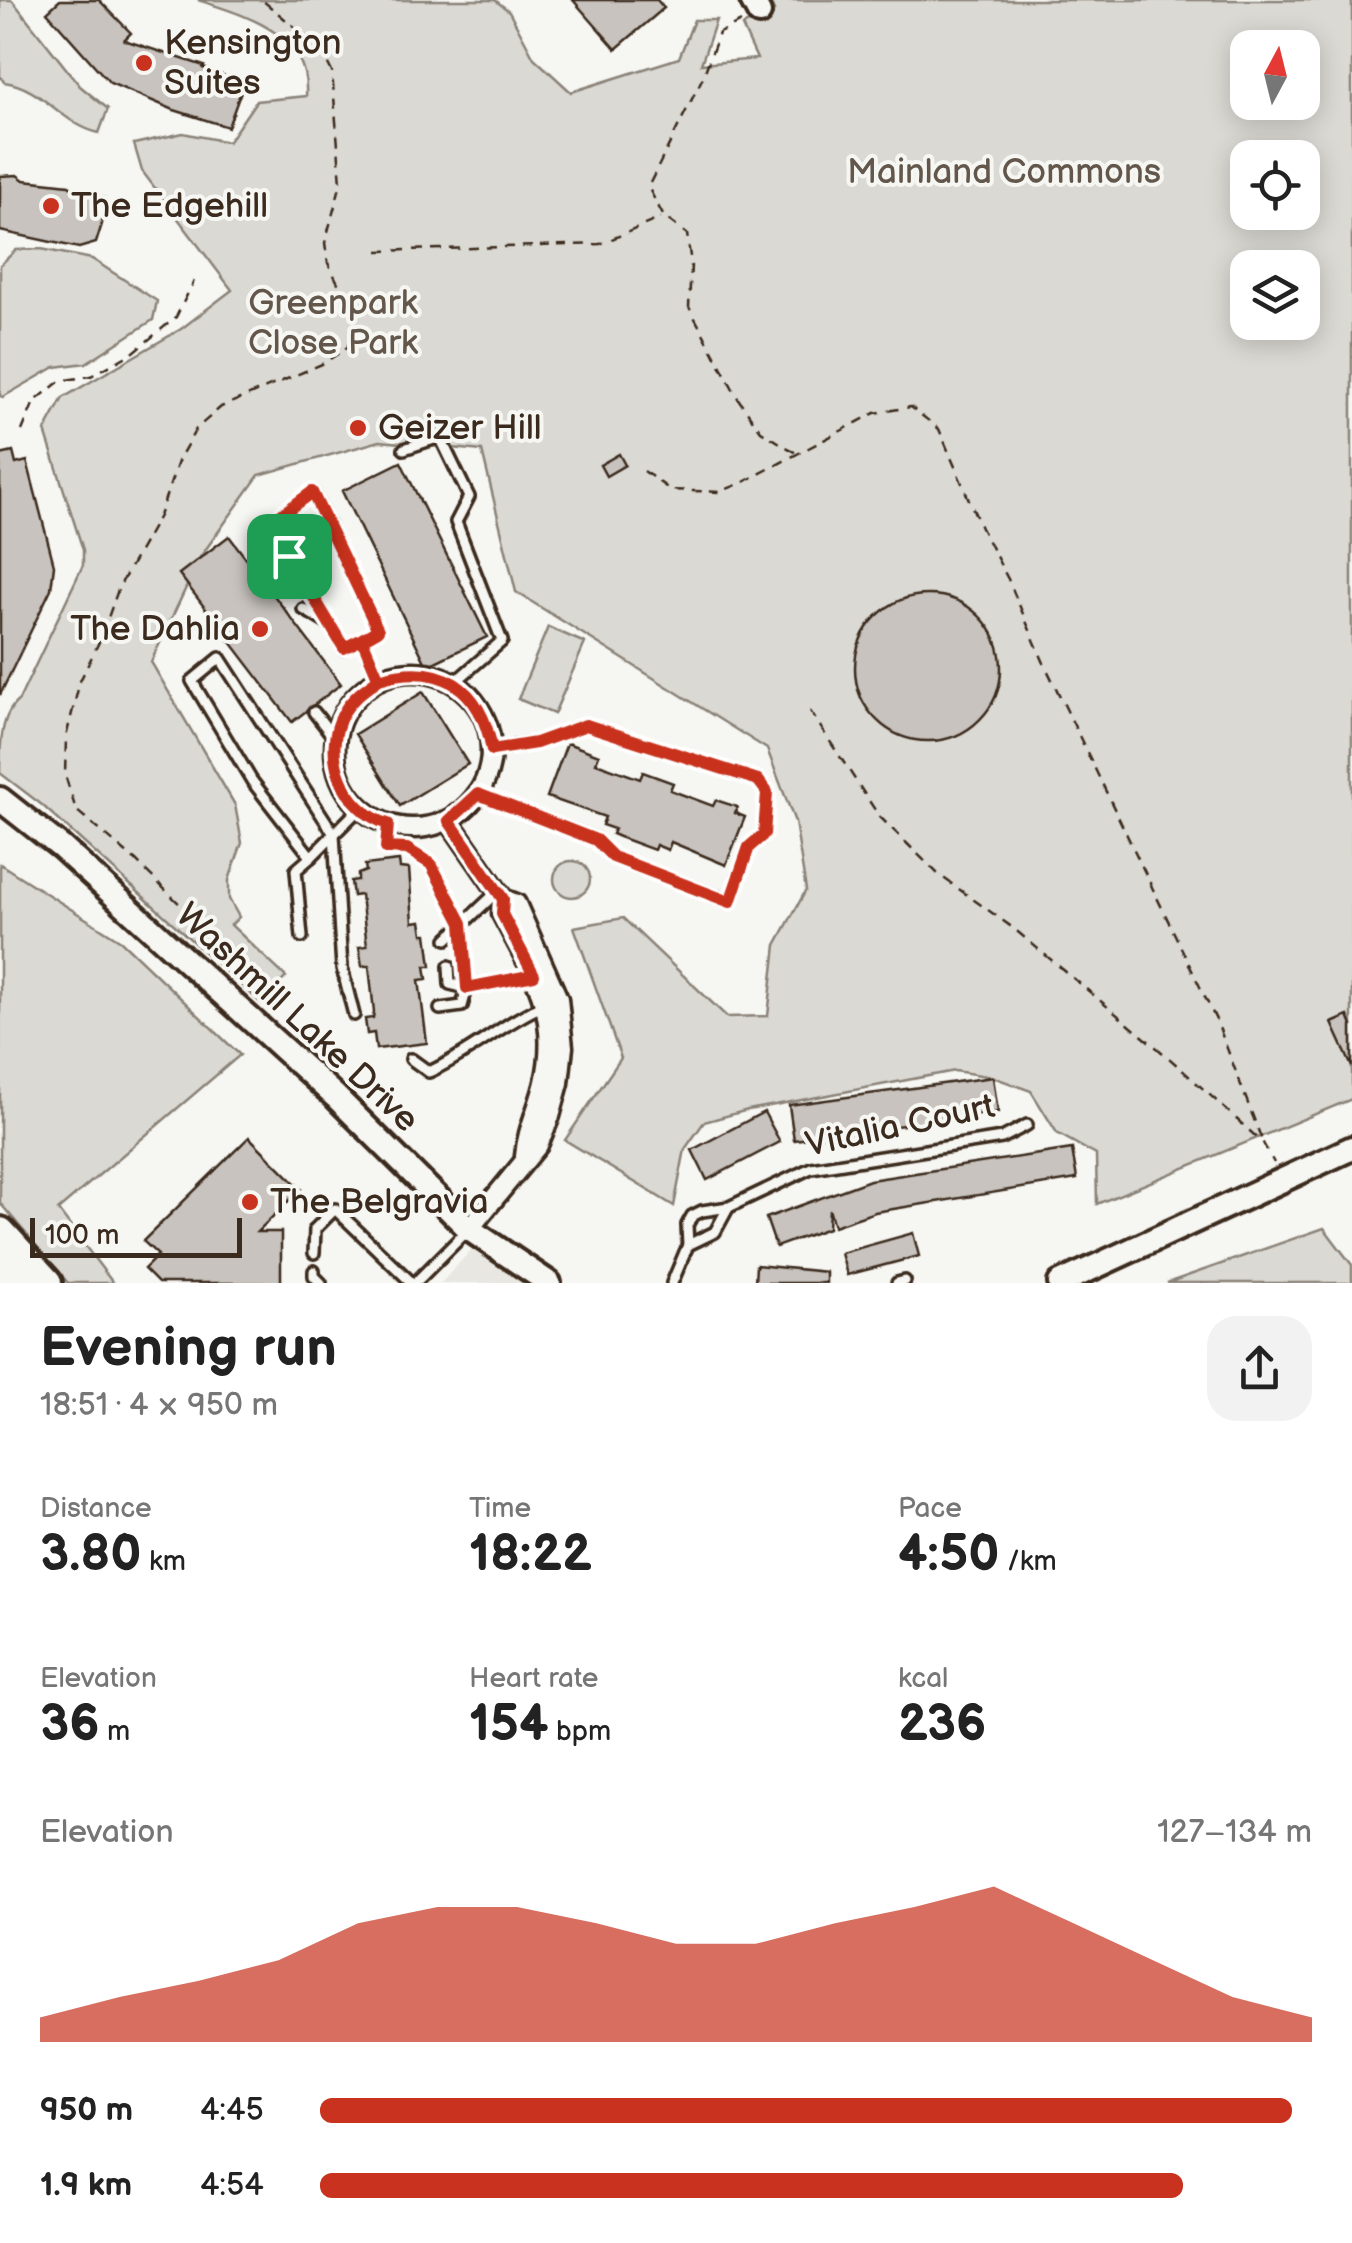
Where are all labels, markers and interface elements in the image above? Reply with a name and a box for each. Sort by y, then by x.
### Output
place label: Kensington Suites [164,22,341,105]
north arrow [1230,30,1320,120]
map controls [1230,30,1320,340]
marker: Kensington Suites [133,52,155,74]
button: locate [1230,140,1320,230]
park label: Mainland Commons [847,151,1161,194]
place label: The Edgehill [71,185,268,228]
marker: The Edgehill [40,195,62,217]
button: layers [1230,250,1320,340]
park label: Greenpark Close Park [248,282,419,365]
place label: Geizer Hill [378,407,542,450]
marker: Geizer Hill [347,417,369,439]
pin [247,514,332,599]
icon: arrive [262,529,317,584]
place label: The Dahlia [70,608,240,651]
marker: The Dahlia [249,618,271,640]
street label: Washmill Lake Drive [167,894,427,1142]
street label: Vitalia Court [801,1085,999,1167]
place label: The Belgravia [270,1181,489,1224]
marker: The Belgravia [239,1191,261,1213]
scale bar [30,1213,242,1258]
text: 100 m [45,1219,119,1252]
text: Evening run [40,1315,337,1382]
button: share [1207,1316,1312,1421]
text: 18:51 · 4 × 950 m [40,1386,278,1425]
text: Distance [40,1492,152,1525]
text: Time [469,1492,531,1525]
text: Pace [898,1492,962,1525]
text: 3.80 [40,1525,141,1585]
text: 18:22 [469,1525,592,1585]
text: 4:50 [898,1525,999,1585]
text: km [141,1545,186,1578]
text: /km [999,1545,1057,1578]
text: Elevation [40,1662,157,1695]
text: Heart rate [469,1662,598,1695]
text: kcal [898,1662,948,1695]
text: 36 [40,1695,100,1755]
text: 154 [469,1695,548,1755]
text: 236 [898,1695,986,1755]
text: m [100,1715,130,1748]
text: bpm [548,1715,611,1748]
text: Elevation [40,1813,173,1852]
text: 127–134 m [1157,1813,1312,1852]
text: 950 m [40,2091,133,2130]
text: 4:45 [200,2091,264,2130]
text: 1.9 km [40,2166,132,2205]
text: 4:54 [200,2166,264,2205]

